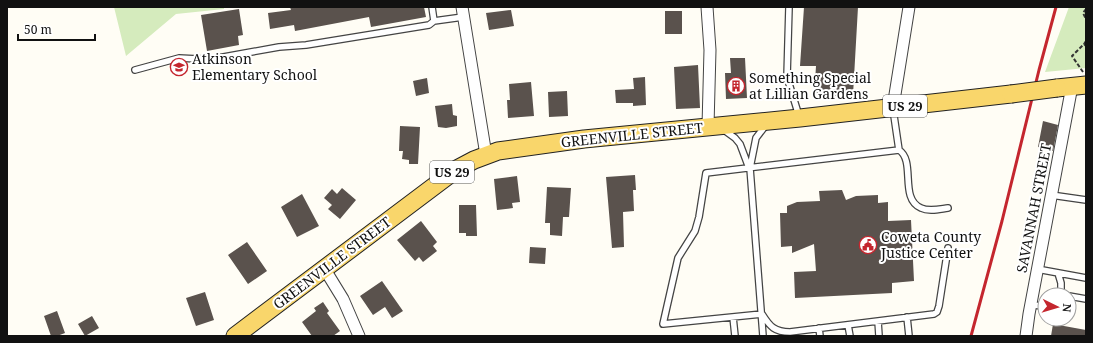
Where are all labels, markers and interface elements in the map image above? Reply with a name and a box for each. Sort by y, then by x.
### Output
scale bar [18,16,95,42]
text: 50 m [24,21,52,38]
place label: Atkinson Elementary School [192,49,318,84]
school or university icon: Atkinson Elementary School [169,57,189,77]
place label: Something Special at Lillian Gardens [749,68,872,103]
building icon: Something Special at Lillian Gardens [726,76,746,96]
road number: US 29 [883,95,927,117]
street label: GREENVILLE STREET [560,118,704,151]
street label: SAVANNAH STREET [1012,141,1055,274]
road number: US 29 [430,161,474,183]
street label: GREENVILLE STREET [269,212,395,313]
place label: Coweta County Justice Center [880,227,981,262]
public building icon: Coweta County Justice Center [858,235,878,255]
north arrow [1037,287,1077,327]
text: N [1060,303,1075,313]

